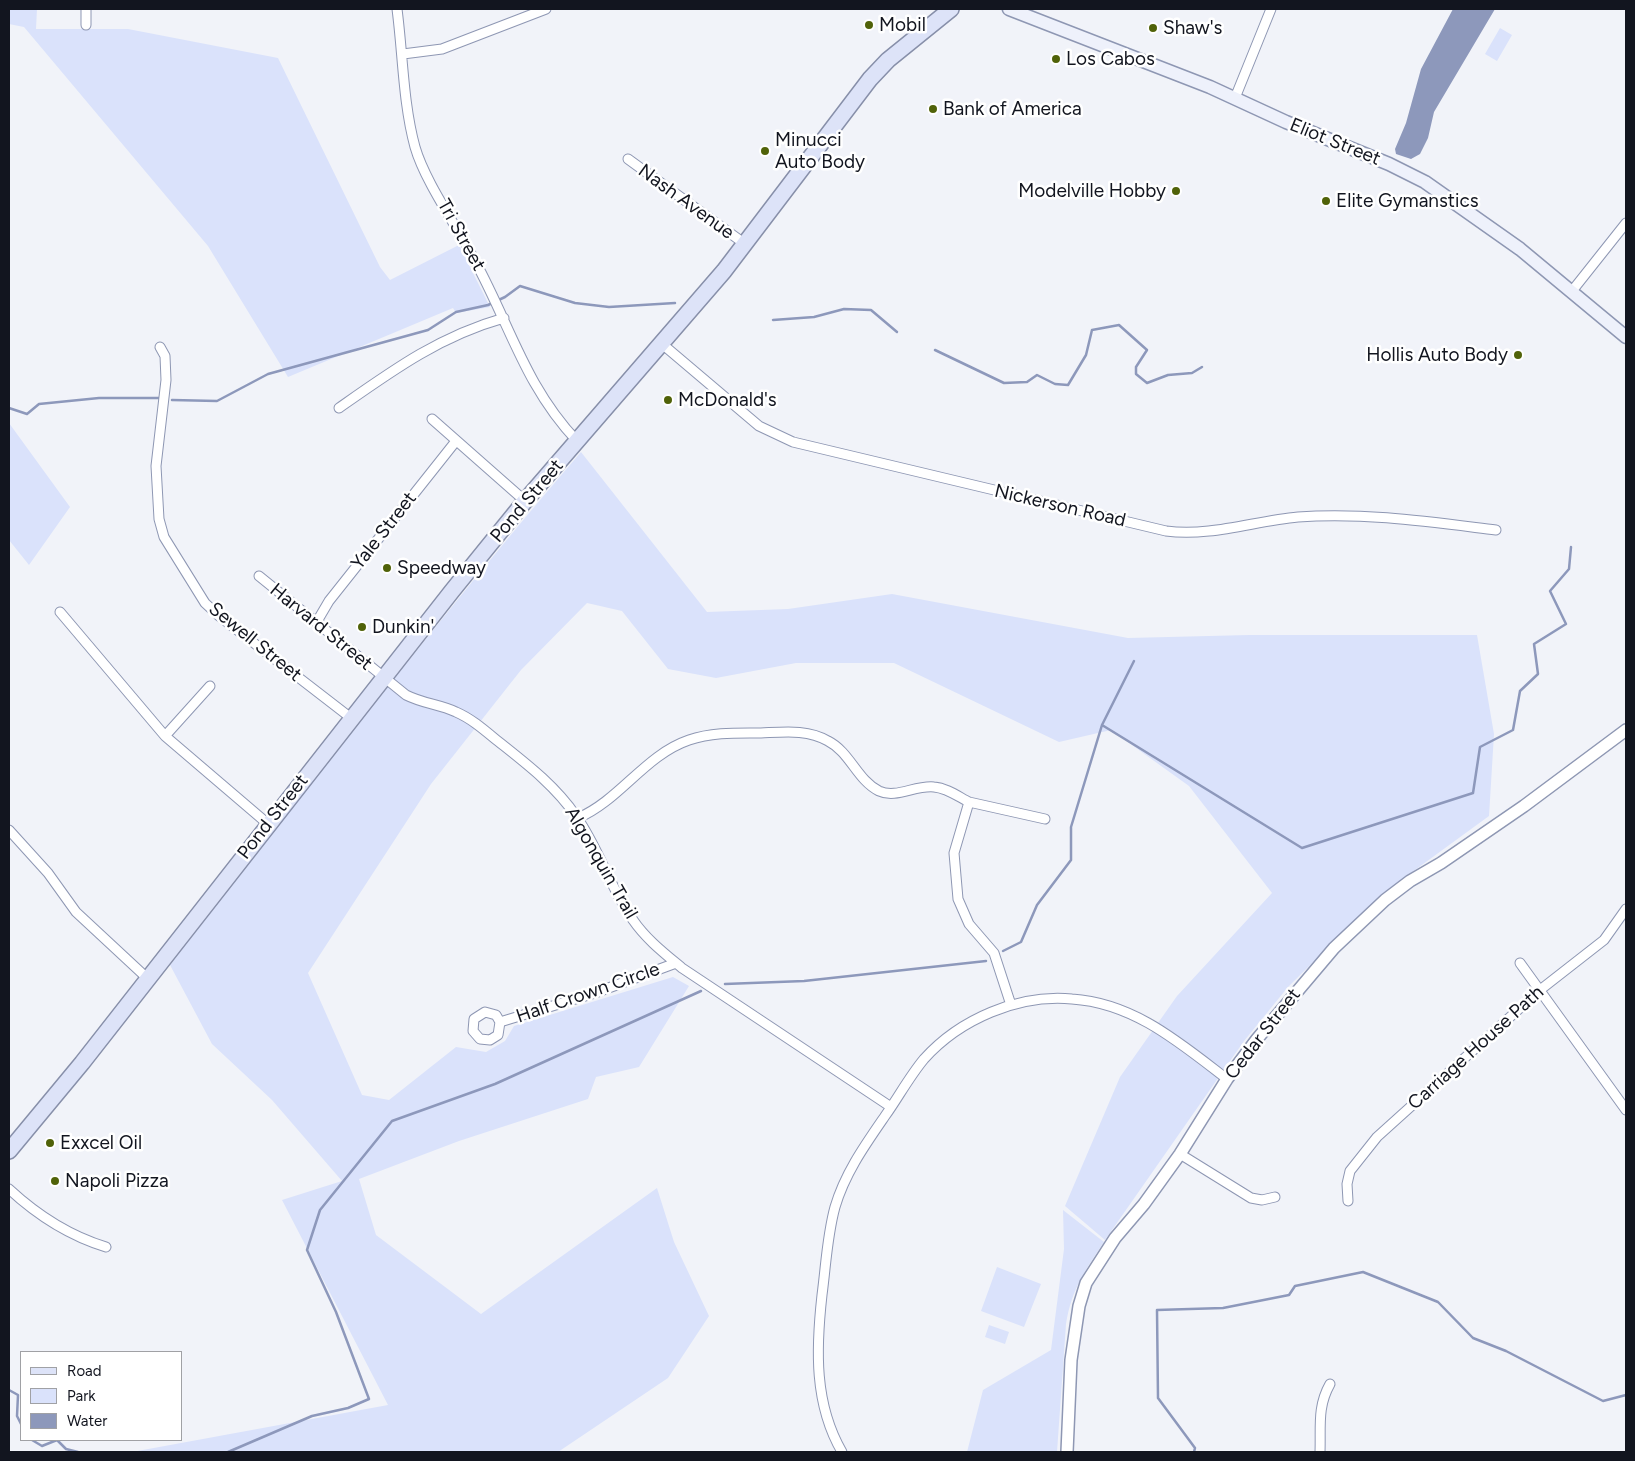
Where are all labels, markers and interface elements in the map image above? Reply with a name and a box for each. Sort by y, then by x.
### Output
place label: Mobil [879,14,926,36]
place label: Shaw's [1163,17,1222,39]
marker: Mobil [863,19,875,31]
marker: Shaw's [1147,22,1159,34]
place label: Los Cabos [1066,48,1155,70]
marker: Los Cabos [1050,53,1062,65]
place label: Bank of America [943,98,1082,120]
marker: Bank of America [927,103,939,115]
street label: Eliot Street [1286,113,1384,171]
place label: Minucci Auto Body [775,129,865,173]
marker: Minucci Auto Body [759,145,771,157]
street label: Nash Avenue [634,160,738,244]
place label: Modelville Hobby [1018,180,1166,202]
marker: Modelville Hobby [1170,185,1182,197]
place label: Elite Gymanstics [1336,190,1479,212]
street label: Tri Street [432,195,490,275]
marker: Elite Gymanstics [1320,195,1332,207]
place label: Hollis Auto Body [1366,344,1508,366]
marker: Hollis Auto Body [1512,349,1524,361]
place label: McDonald's [678,389,777,411]
marker: McDonald's [662,394,674,406]
street label: Pond Street [486,455,568,547]
street label: Nickerson Road [992,480,1128,532]
street label: Yale Street [347,488,421,574]
place label: Speedway [397,557,486,579]
marker: Speedway [381,562,393,574]
street label: Harvard Street [265,579,377,675]
street label: Sewell Street [204,598,306,686]
place label: Dunkin' [372,616,434,638]
marker: Dunkin' [356,621,368,633]
street label: Pond Street [233,770,313,864]
street label: Algonquin Trail [560,803,642,923]
street label: Half Crown Circle [513,958,663,1028]
street label: Carriage House Path [1403,981,1549,1115]
street label: Cedar Street [1220,984,1306,1084]
place label: Exxcel Oil [60,1132,142,1154]
marker: Exxcel Oil [44,1137,56,1149]
place label: Napoli Pizza [65,1170,169,1192]
marker: Napoli Pizza [49,1175,61,1187]
legend [20,1351,182,1441]
text: Road [67,1362,102,1380]
text: Park [67,1387,96,1405]
text: Water [67,1412,107,1430]

